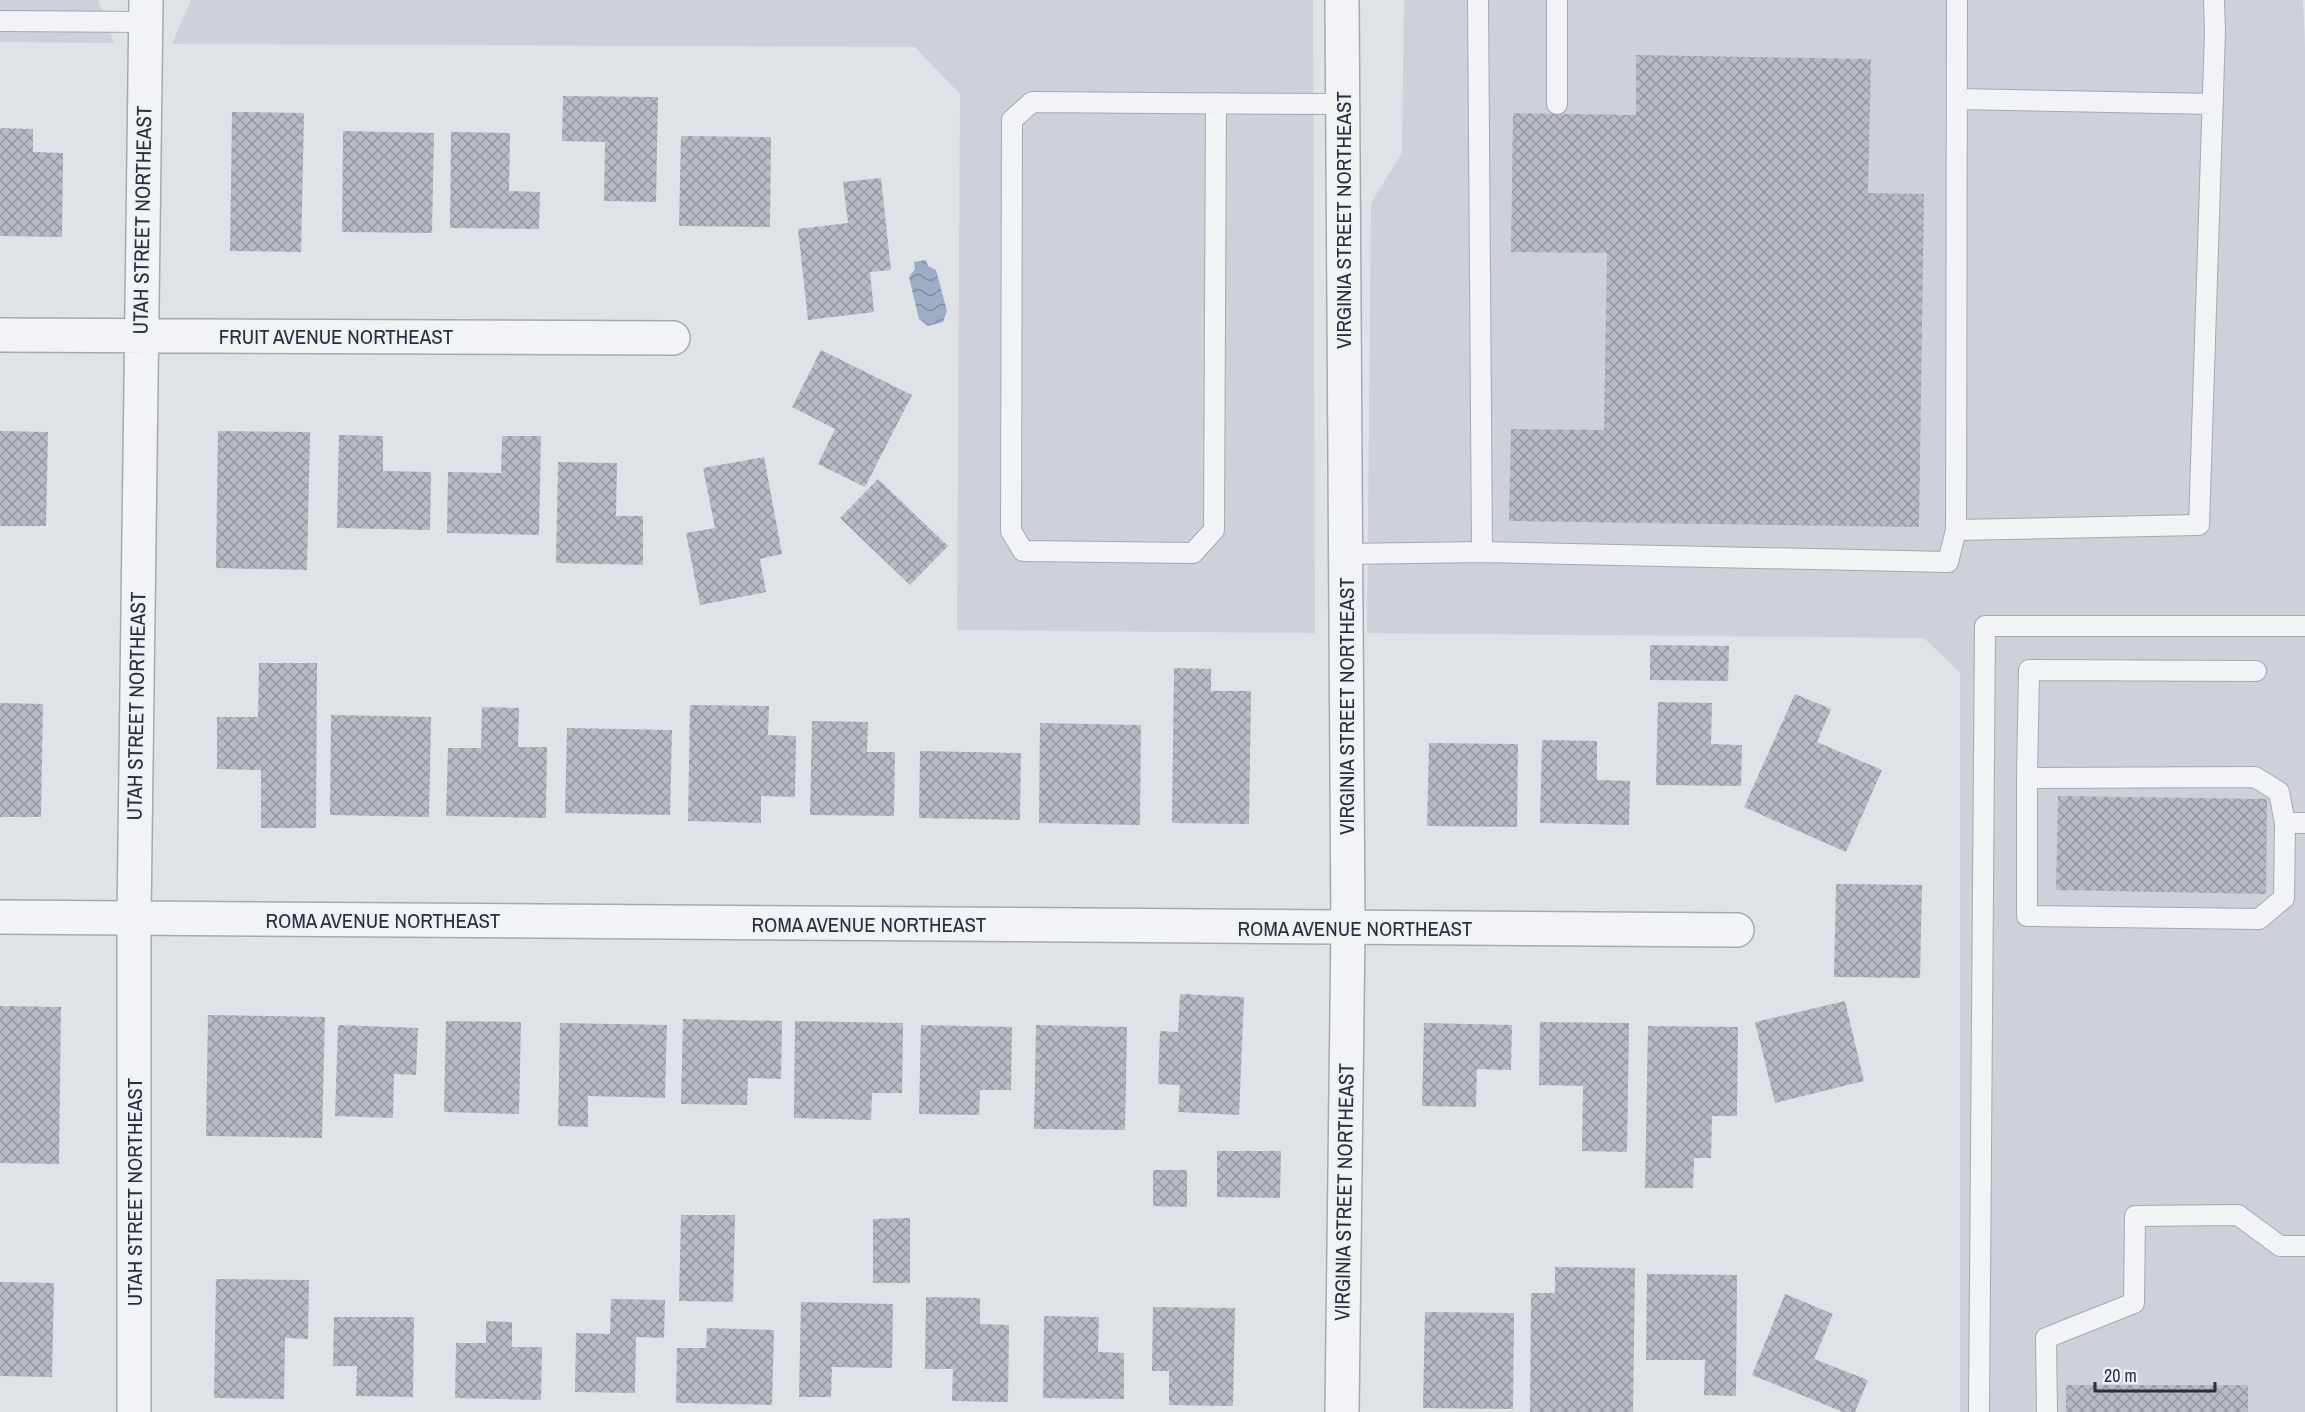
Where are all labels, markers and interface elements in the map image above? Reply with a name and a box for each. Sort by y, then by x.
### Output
street label: VIRGINIA STREET NORTHEAST [1329,91,1358,349]
street label: UTAH STREET NORTHEAST [126,105,159,335]
street label: FRUIT AVENUE NORTHEAST [219,322,454,351]
street label: VIRGINIA STREET NORTHEAST [1332,577,1361,835]
street label: UTAH STREET NORTHEAST [120,591,153,821]
street label: ROMA AVENUE NORTHEAST [266,906,501,935]
street label: ROMA AVENUE NORTHEAST [752,910,987,939]
street label: ROMA AVENUE NORTHEAST [1238,914,1473,943]
street label: VIRGINIA STREET NORTHEAST [1327,1062,1361,1321]
street label: UTAH STREET NORTHEAST [120,1077,149,1306]
scale bar [2095,1355,2215,1393]
text: 20 m [2104,1363,2137,1388]

